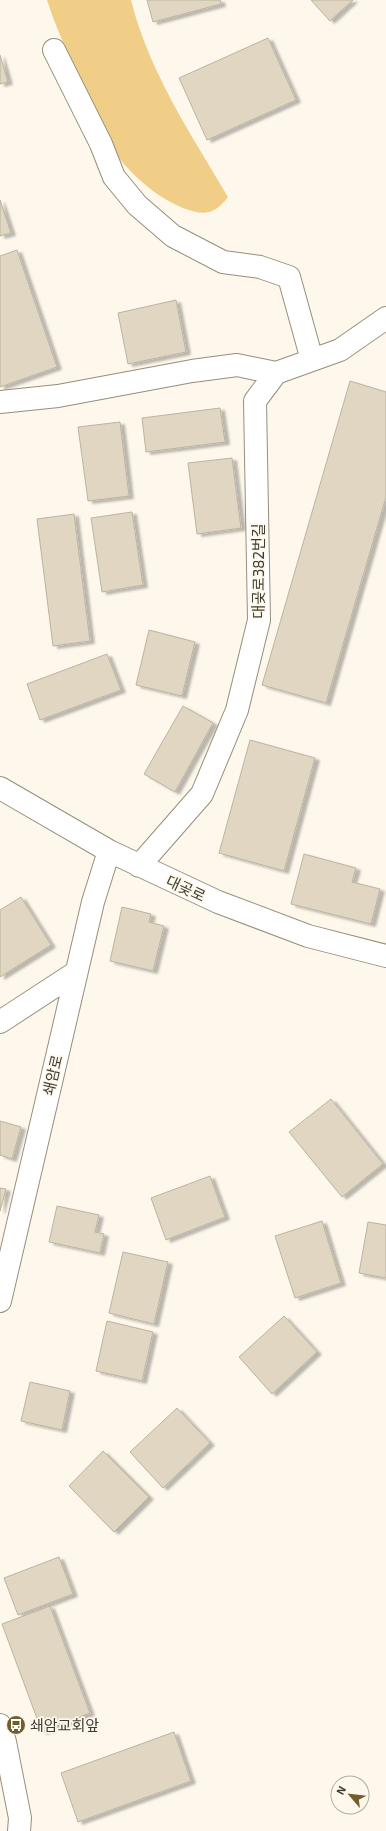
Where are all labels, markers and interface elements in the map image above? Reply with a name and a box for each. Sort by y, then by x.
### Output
street label: 대곶로382번길 [249,524,267,618]
street label: 대곶로 [163,871,209,905]
street label: 쇄암로 [39,1053,65,1097]
bus stop icon: 쇄암교회앞 [5,1714,27,1736]
place label: 쇄암교회앞 [30,1716,99,1734]
north arrow [330,1775,370,1815]
text: N [333,1783,348,1797]

